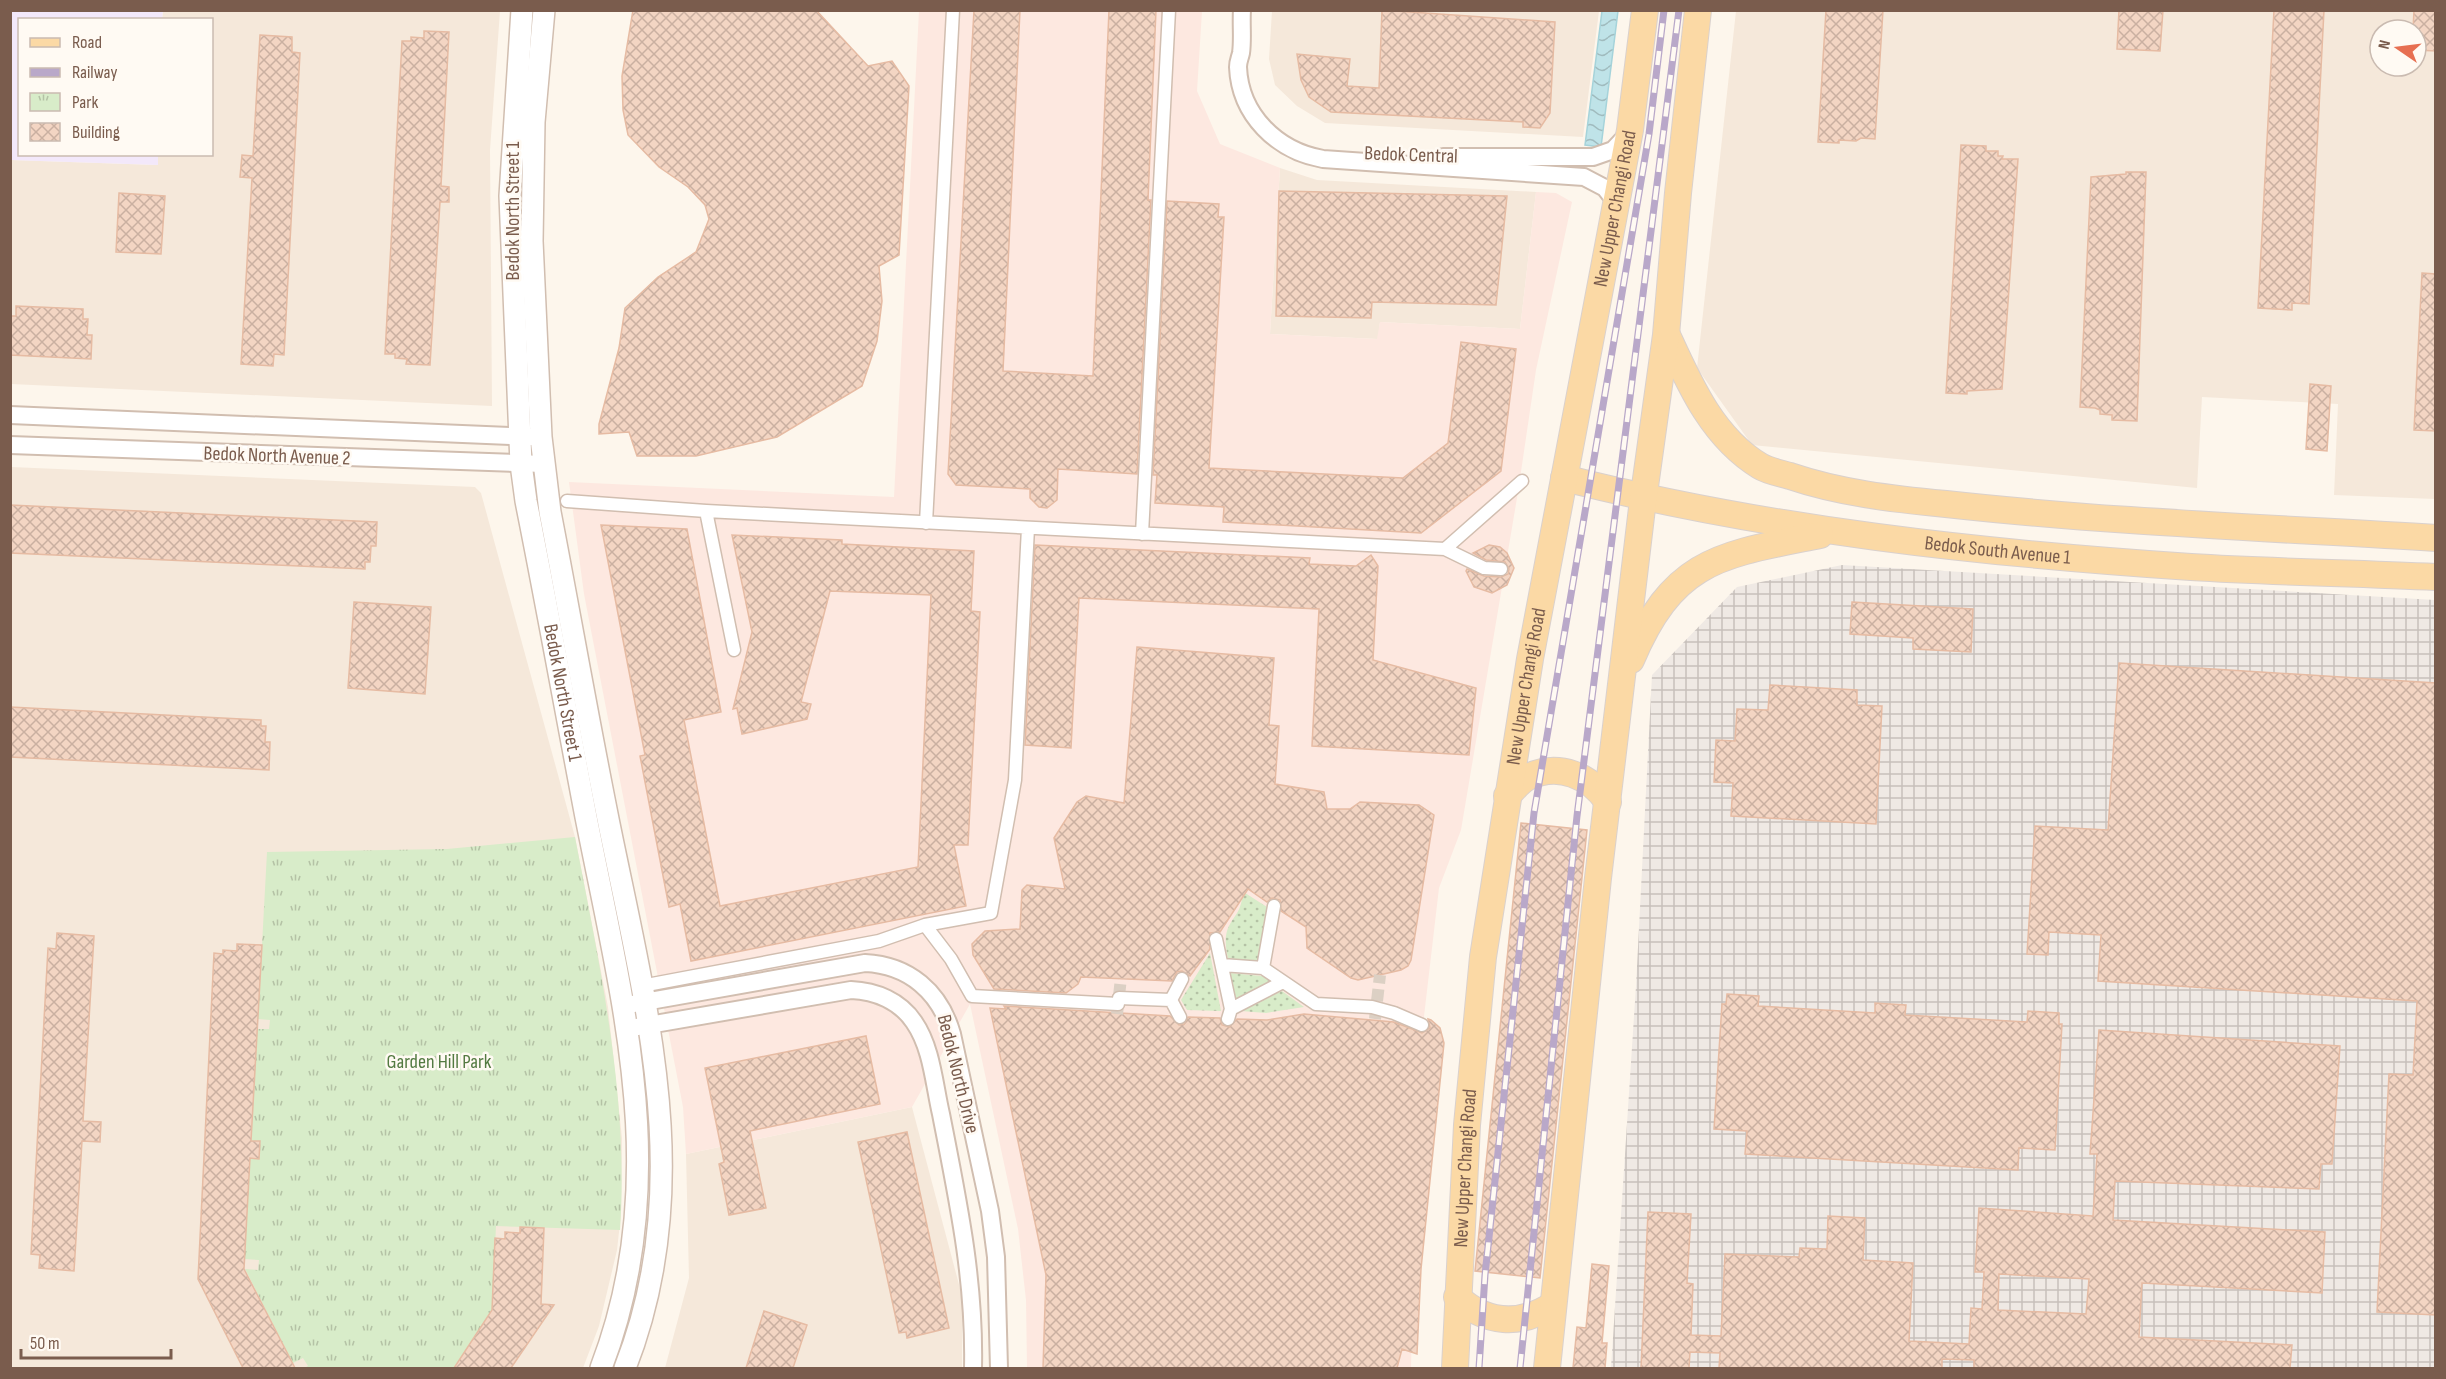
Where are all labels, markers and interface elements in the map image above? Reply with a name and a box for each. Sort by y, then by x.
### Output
legend [18,18,213,156]
north arrow [2368,18,2428,78]
text: Road [72,32,102,53]
text: N [2375,38,2395,51]
text: Railway [72,62,117,83]
text: Park [72,92,98,113]
text: Building [72,122,120,143]
street label: New Upper Changi Road [1589,128,1642,289]
street label: Bedok North Street 1 [501,141,525,281]
street label: Bedok Central [1364,141,1458,169]
street label: Bedok North Avenue 2 [203,441,351,471]
street label: Bedok South Avenue 1 [1923,531,2072,570]
street label: New Upper Changi Road [1501,606,1551,767]
street label: Bedok North Street 1 [538,622,587,763]
street label: Bedok North Drive [932,1012,984,1136]
park label: Garden Hill Park [387,1050,492,1074]
street label: New Upper Changi Road [1449,1088,1482,1248]
scale bar [21,1322,171,1360]
text: 50 m [30,1333,60,1354]

